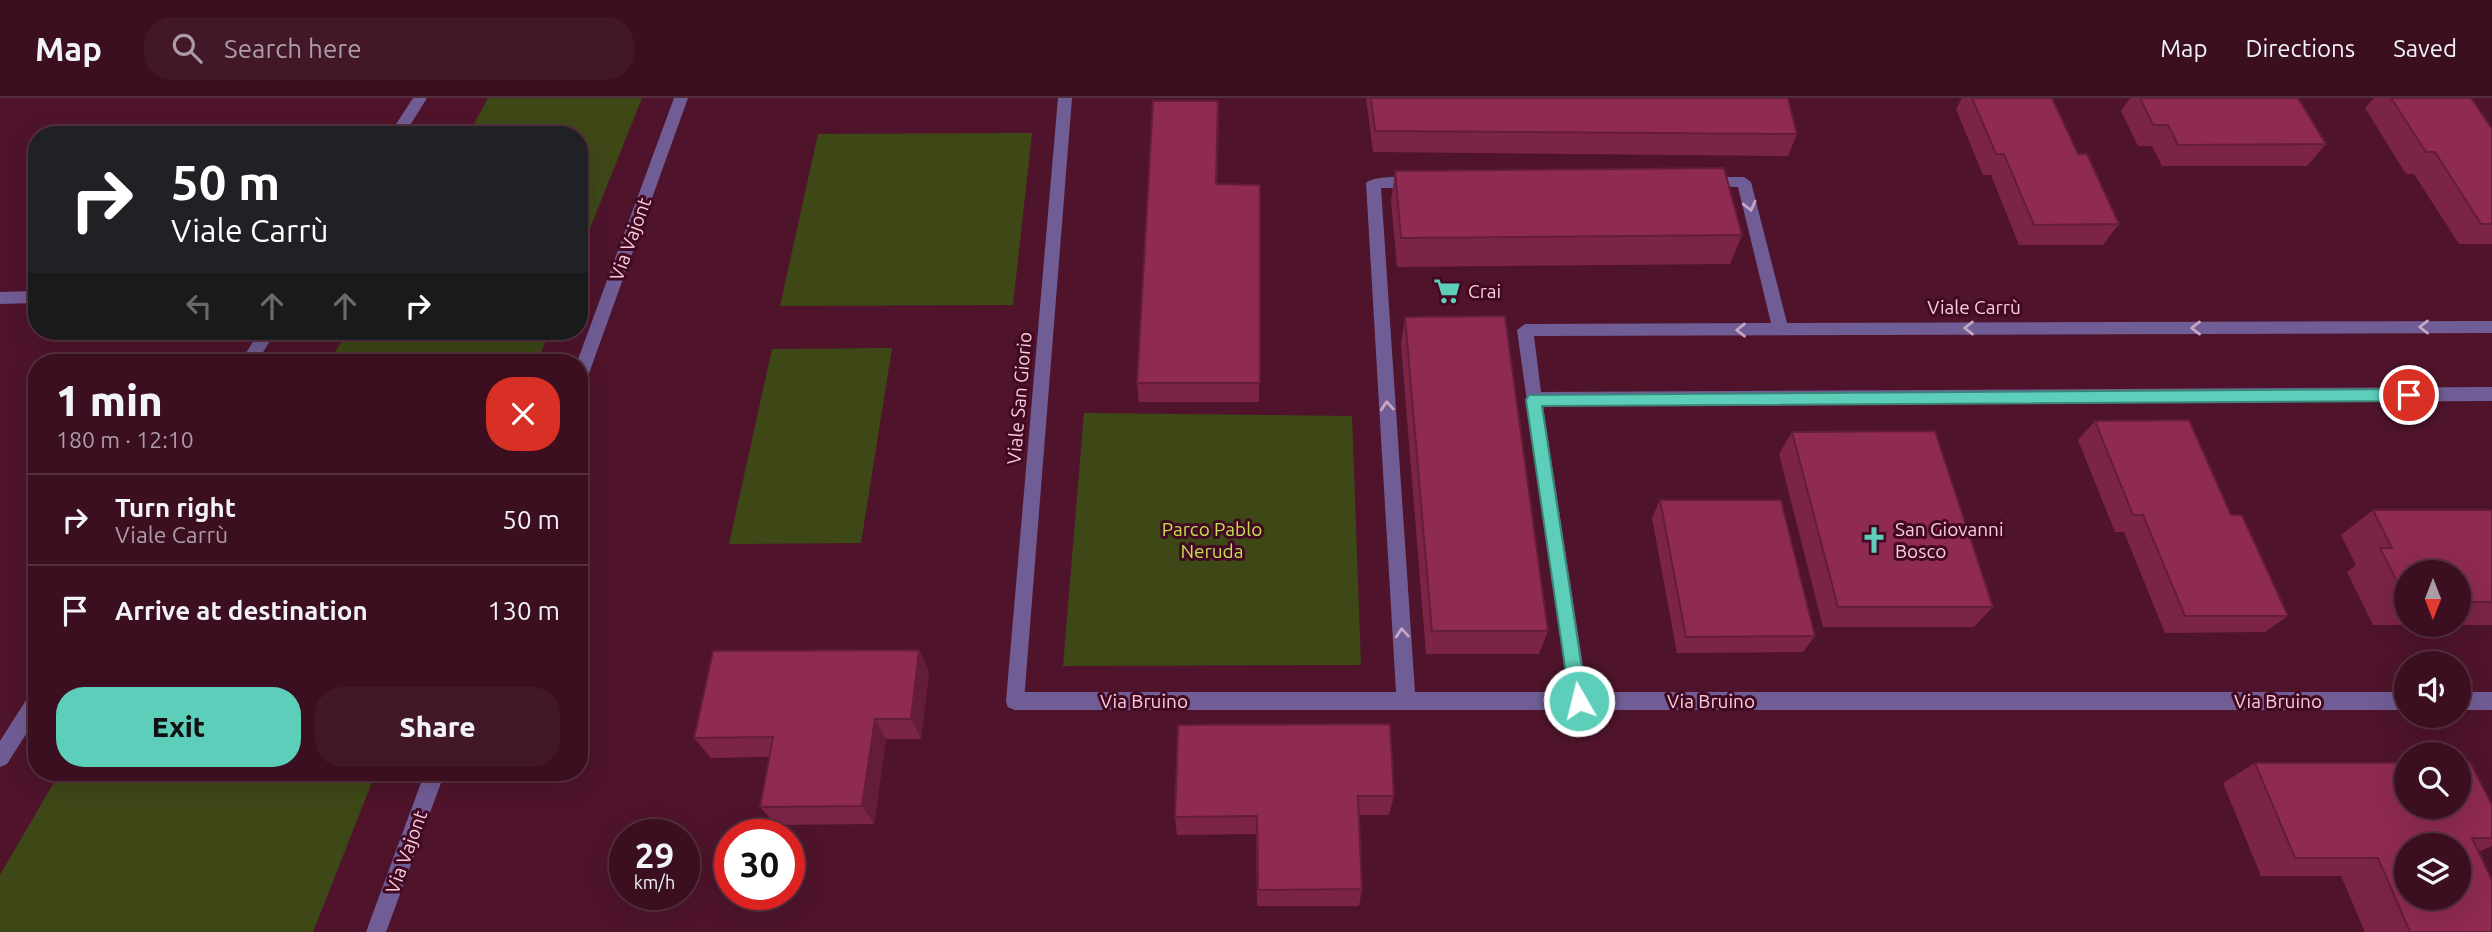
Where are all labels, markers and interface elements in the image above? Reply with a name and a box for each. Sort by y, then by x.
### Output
search box [144,17,634,80]
icon: search [168,29,206,67]
text: Map [35,30,102,67]
text: Search here [224,34,362,63]
text: Map [2160,35,2207,62]
text: Directions [2245,35,2355,62]
text: Saved [2393,35,2457,62]
icon: right [56,154,147,245]
text: 50 m [171,154,280,209]
street label: Via Vajont [605,194,655,284]
one-way arrow [1742,200,1756,212]
text: Viale Carrù [171,212,329,248]
supermarket icon: Crai [1432,276,1462,306]
place label: Crai [1468,280,1501,302]
icon: left [180,287,218,325]
icon: ahead [253,287,291,325]
icon: ahead [326,287,364,325]
icon: right [399,287,437,325]
street label: Viale Carrù [1927,296,2021,318]
one-way arrow [2418,319,2429,335]
one-way arrow [1963,320,1974,336]
one-way arrow [2191,320,2201,336]
one-way arrow [1736,322,1746,338]
street label: Viale San Giorio [1002,331,1036,465]
pin [2379,365,2439,425]
icon: arrive [2390,376,2428,414]
text: 1 min [56,377,163,424]
button: close [486,377,560,451]
one-way arrow [1380,400,1395,411]
text: 180 m · 12:10 [56,427,194,452]
text: Turn right [115,493,236,522]
icon: right [56,501,94,539]
text: 50 m [502,505,560,534]
park label: Parco Pablo Neruda [1162,518,1262,562]
place label: San Giovanni Bosco [1895,518,2004,562]
text: Viale Carrù [115,522,228,547]
church icon: San Giovanni Bosco [1859,525,1889,555]
north arrow [2394,560,2471,637]
map controls [2394,560,2471,910]
icon: arrive [56,592,94,630]
text: Arrive at destination [115,596,368,625]
text: 130 m [488,596,560,625]
one-way arrow [1395,627,1410,638]
button: sound [2394,651,2471,728]
position arrow [1542,664,1616,738]
button: Exit [56,687,301,767]
button: Share [315,687,560,767]
street label: Via Bruino [1100,690,1188,712]
street label: Via Bruino [1667,690,1755,712]
street label: Via Bruino [2234,690,2322,712]
button: search [2394,742,2471,819]
street label: Via Vajont [381,807,431,897]
speed limit sign: 30 [714,819,805,910]
button: layers [2394,833,2471,910]
text: 29 [635,835,674,875]
text: km/h [634,872,675,892]

